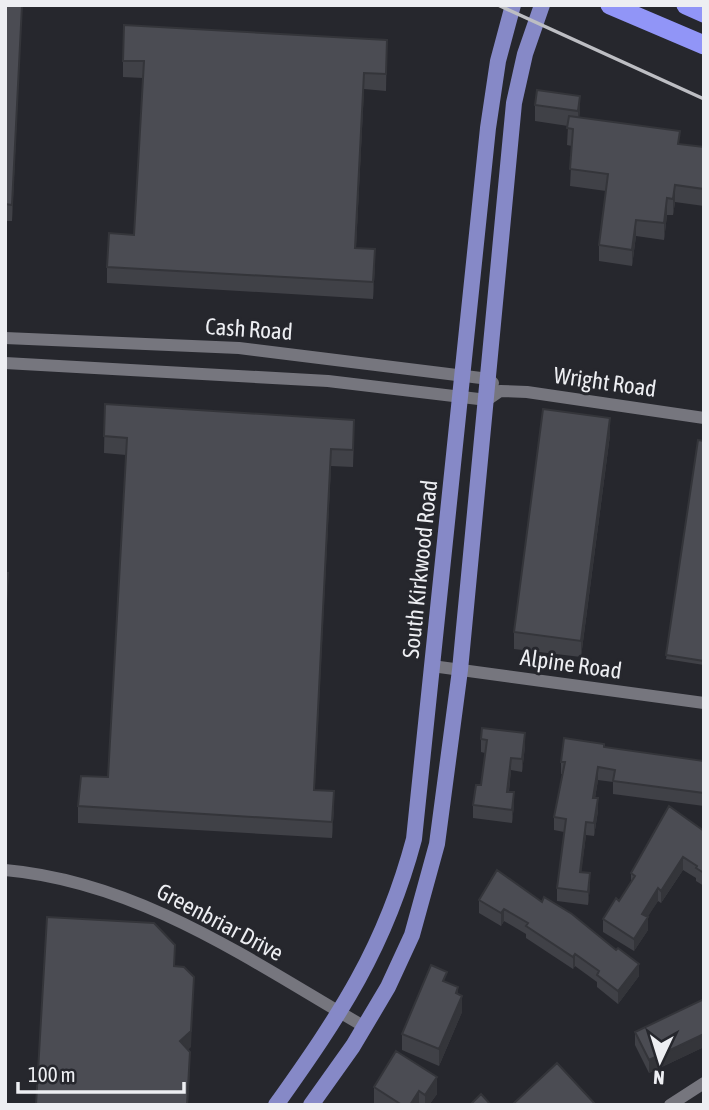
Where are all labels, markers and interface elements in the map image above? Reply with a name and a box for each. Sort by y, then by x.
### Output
street label: Cash Road [205,313,293,345]
street label: Wright Road [552,362,658,402]
street label: South Kirkwood Road [398,479,442,659]
street label: Alpine Road [519,644,623,684]
street label: Greenbriar Drive [152,878,288,966]
north arrow [625,1026,695,1096]
scale bar [18,1050,184,1094]
text: 100 m [28,1062,76,1086]
text: N [652,1067,665,1089]

